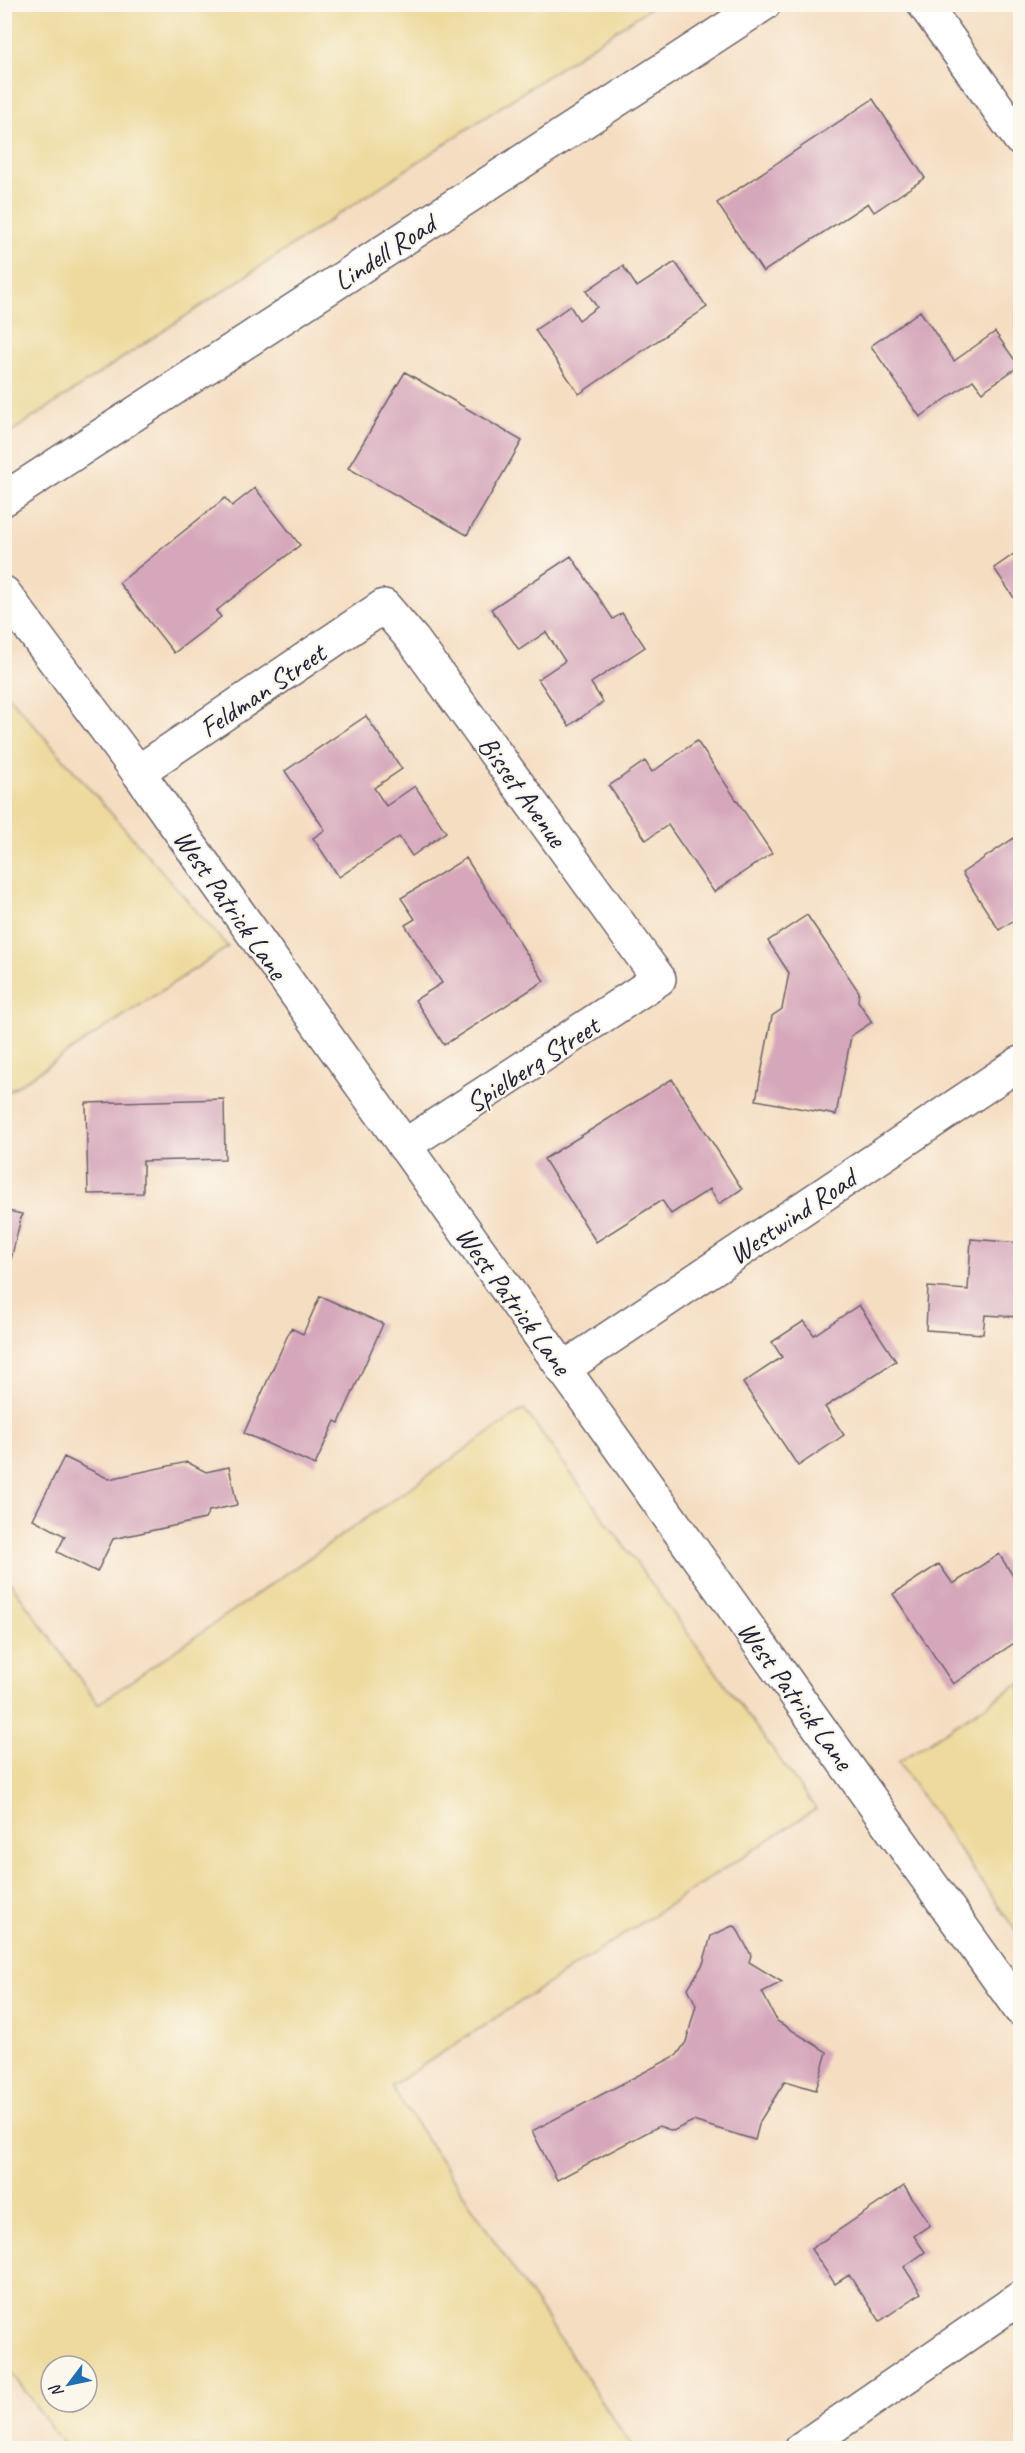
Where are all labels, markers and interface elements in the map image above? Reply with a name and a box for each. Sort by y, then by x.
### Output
street label: Lindell Road [327,204,445,298]
street label: Feldman Street [193,634,334,745]
street label: Bisset Avenue [471,729,576,855]
street label: West Patrick Lane [166,823,296,988]
street label: Spielberg Street [459,1007,608,1120]
street label: Westwind Road [722,1159,866,1272]
street label: West Patrick Lane [448,1219,580,1383]
street label: West Patrick Lane [730,1614,862,1778]
north arrow [39,2354,99,2414]
text: N [44,2379,68,2401]

